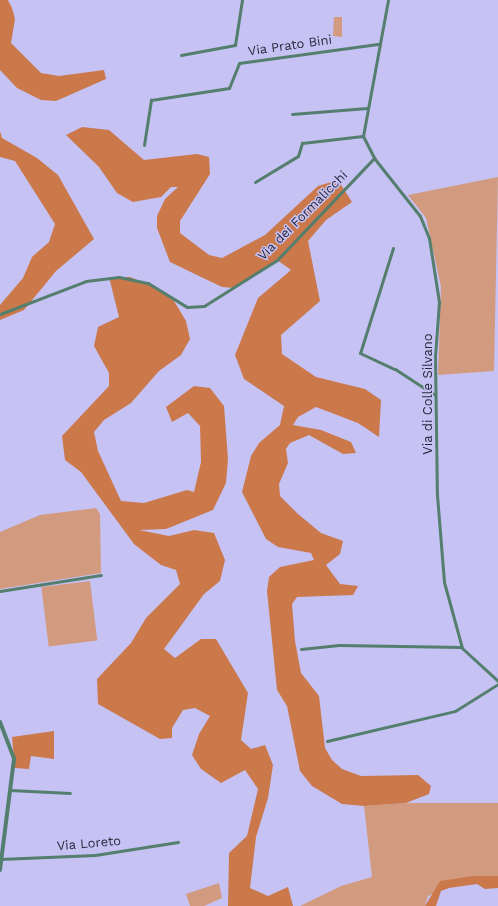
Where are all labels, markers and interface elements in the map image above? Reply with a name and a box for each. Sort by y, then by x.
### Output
street label: Via Prato Bini [247,32,333,60]
street label: Via dei Formalicchi [255,168,351,264]
street label: Via di Colle Silvano [420,333,436,455]
street label: Via Loreto [56,833,122,855]

